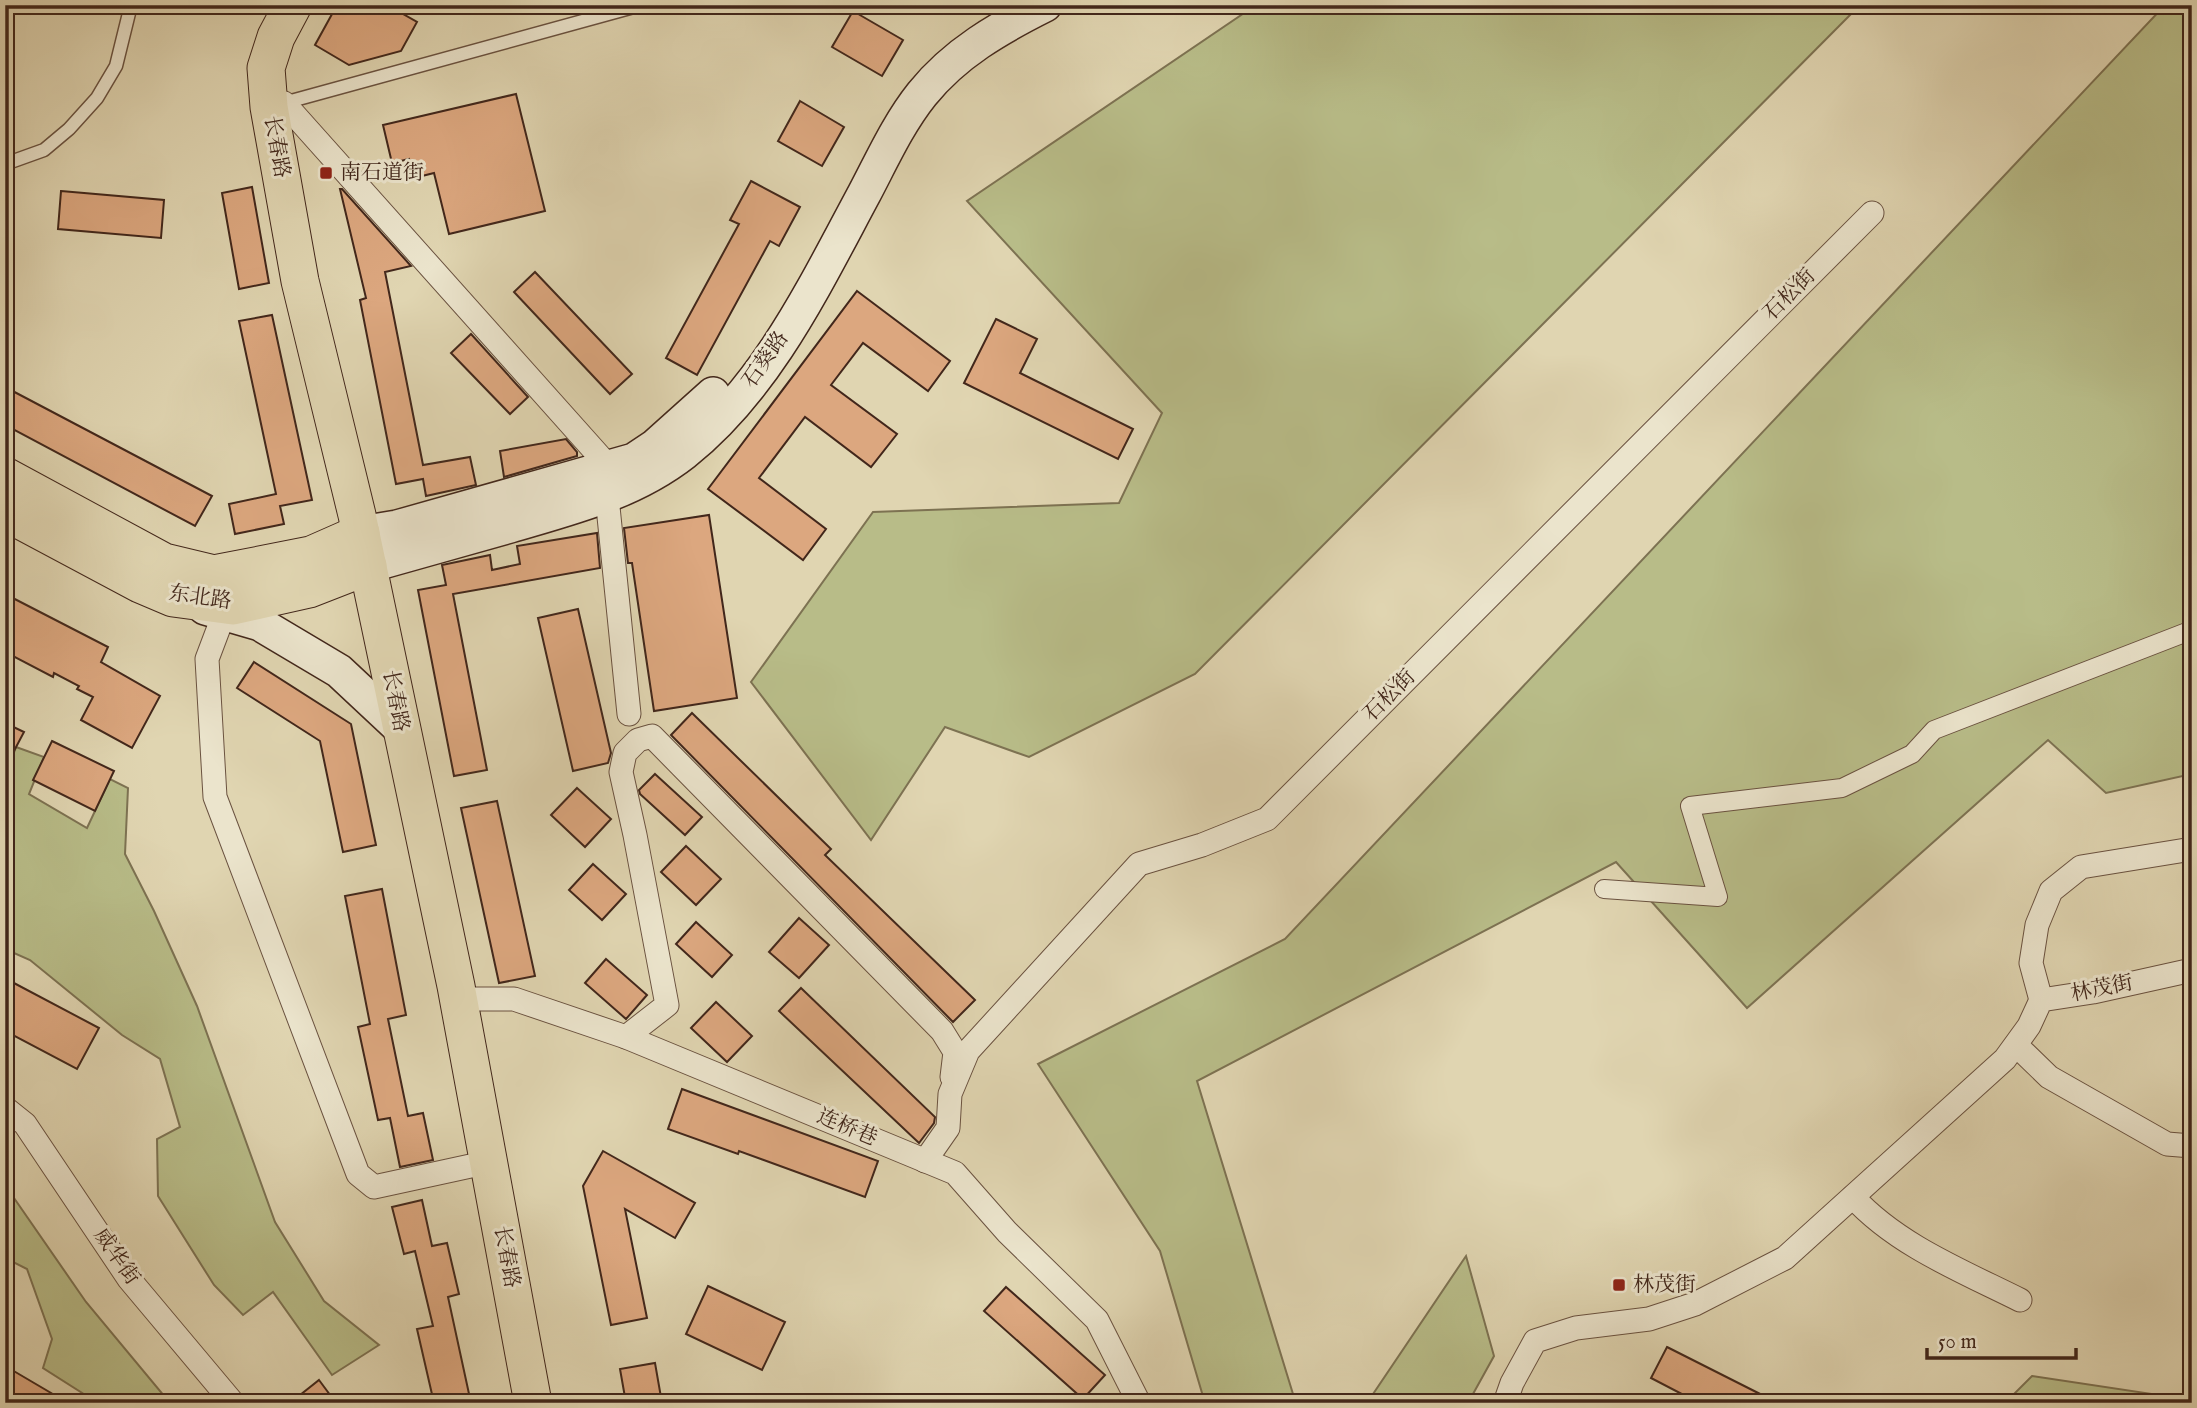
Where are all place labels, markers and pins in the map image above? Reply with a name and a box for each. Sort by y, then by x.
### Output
place label: 南石道街 [340,160,424,187]
marker: 南石道街 [318,165,334,181]
place label: 林茂街 [1633,1272,1696,1299]
marker: 林茂街 [1611,1277,1627,1293]

